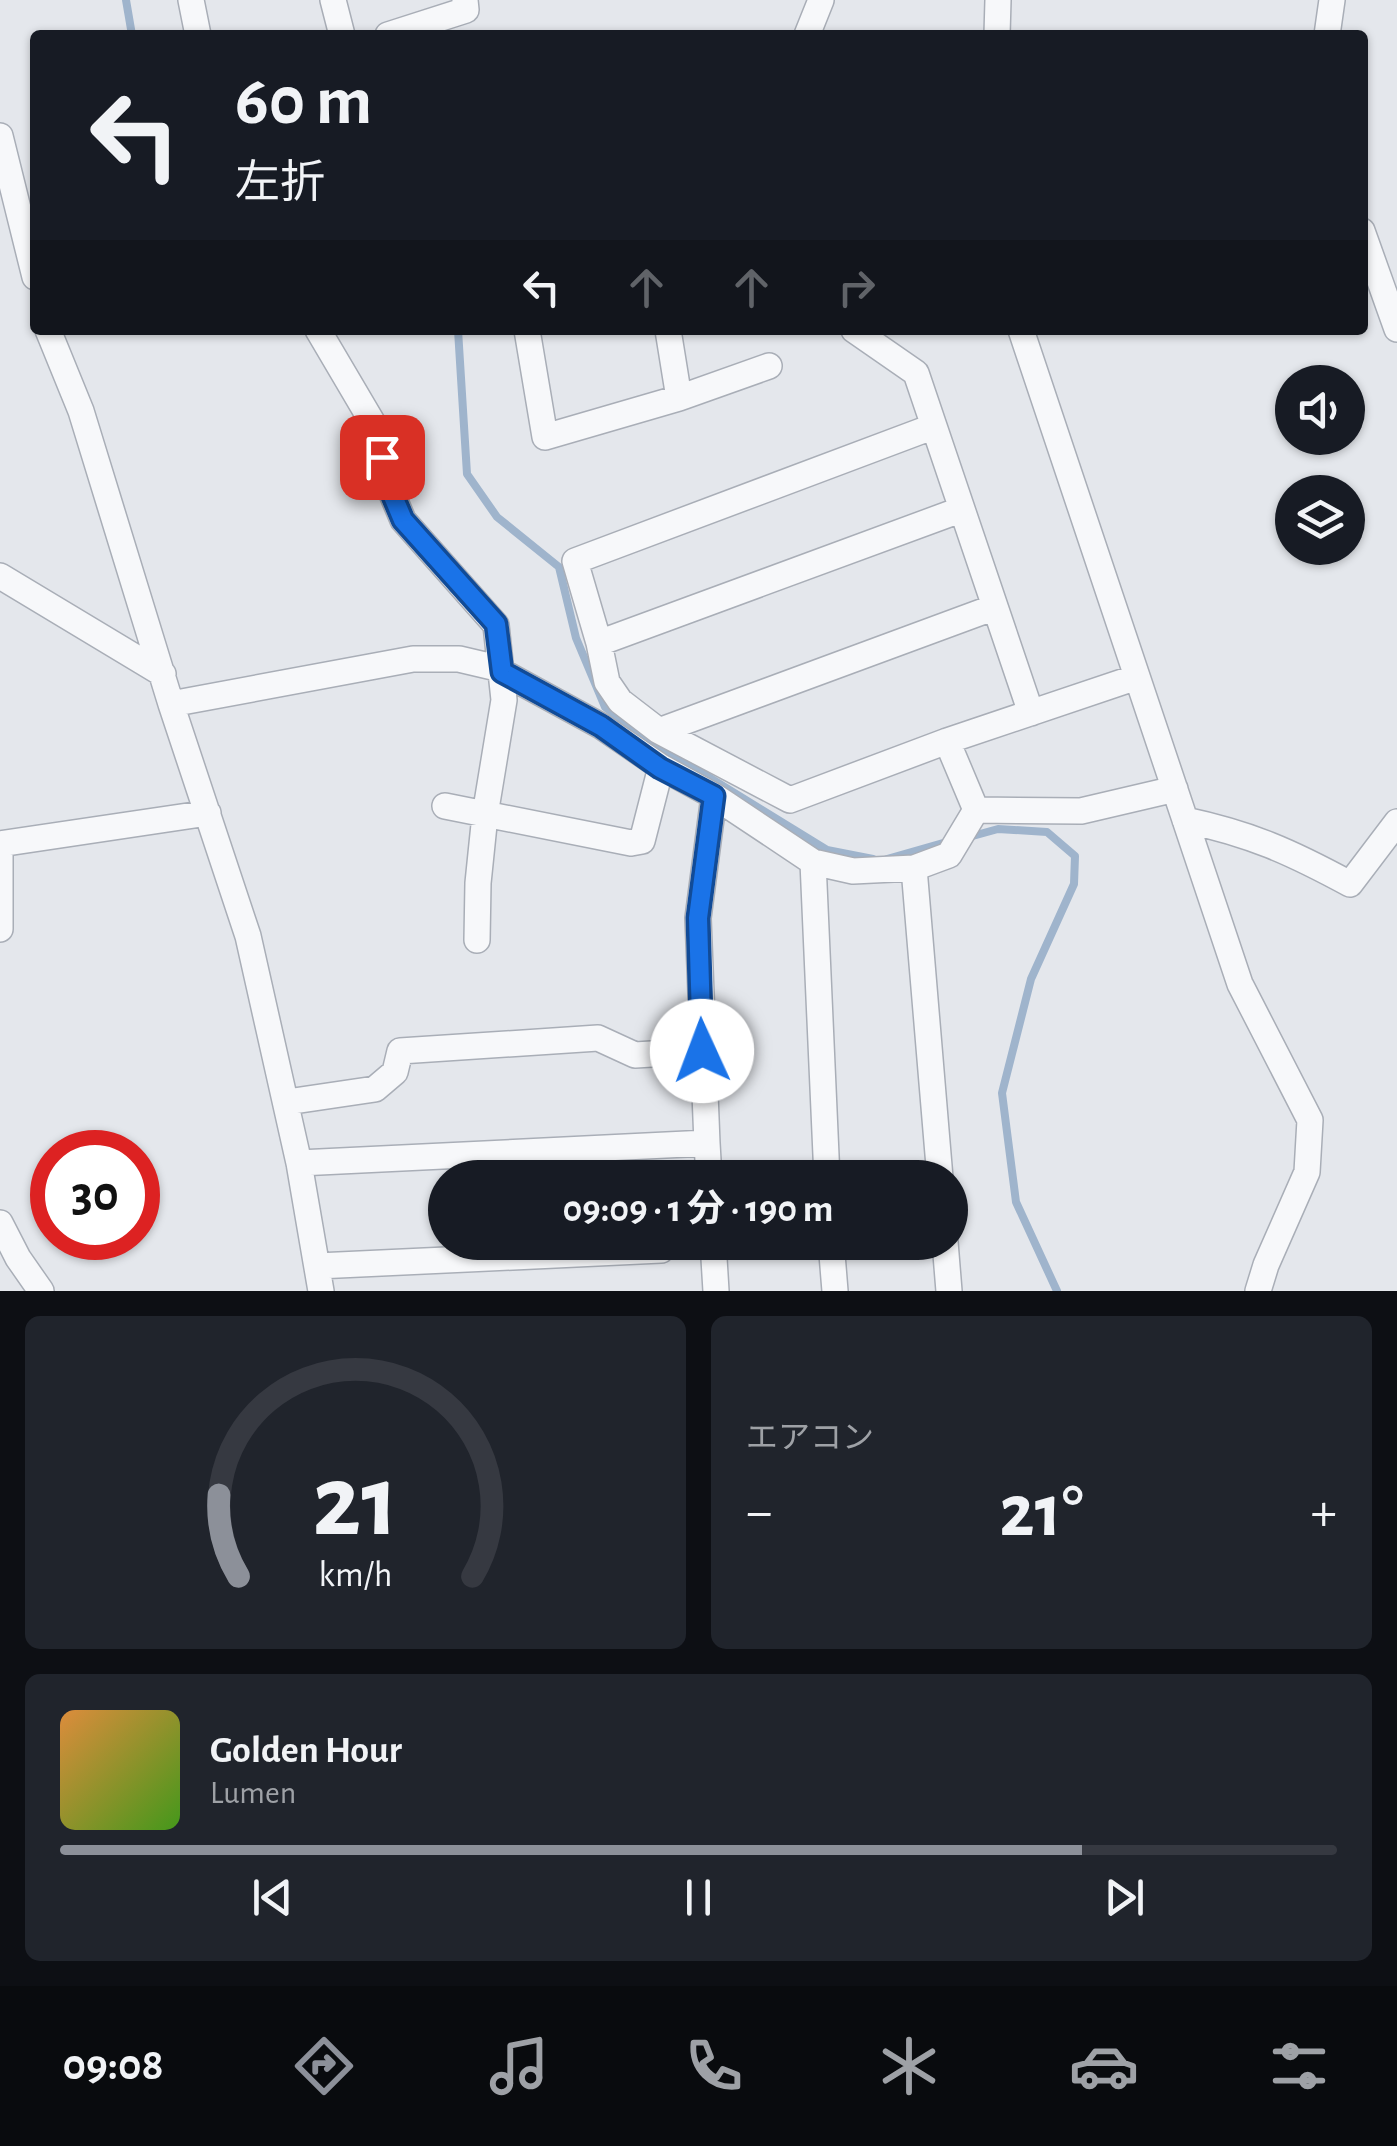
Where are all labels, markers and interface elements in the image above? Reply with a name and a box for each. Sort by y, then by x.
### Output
text: 60 m [235,67,372,137]
icon: left [70,70,200,200]
text: 左折 [235,161,325,206]
icon: left [514,260,569,315]
icon: ahead [619,260,674,315]
icon: ahead [724,260,779,315]
icon: right [829,260,884,315]
map controls [1275,365,1365,565]
button: sound [1275,365,1365,455]
pin [340,415,425,500]
icon: arrive [355,430,410,485]
button: layers [1275,475,1365,565]
position arrow [650,999,754,1103]
speed limit sign: 30 [30,1130,160,1260]
text: 09:09 · 1 分 · 190 m [562,1191,834,1229]
text: エアコン [746,1422,874,1454]
text: 21 [312,1451,399,1555]
text: 21° [999,1475,1084,1550]
text: − [746,1485,772,1540]
text: + [1311,1485,1337,1540]
text: km/h [319,1557,392,1593]
text: Golden Hour [210,1732,402,1770]
text: Lumen [210,1777,296,1809]
icon: previous [245,1870,300,1925]
icon: pause [671,1870,726,1925]
icon: next [1097,1870,1152,1925]
icon: directions [289,2031,359,2101]
icon: music [484,2031,554,2101]
icon: phone [679,2031,749,2101]
icon: climate [874,2031,944,2101]
icon: car [1069,2031,1139,2101]
icon: filters [1264,2031,1334,2101]
text: 09:08 [63,2043,164,2088]

